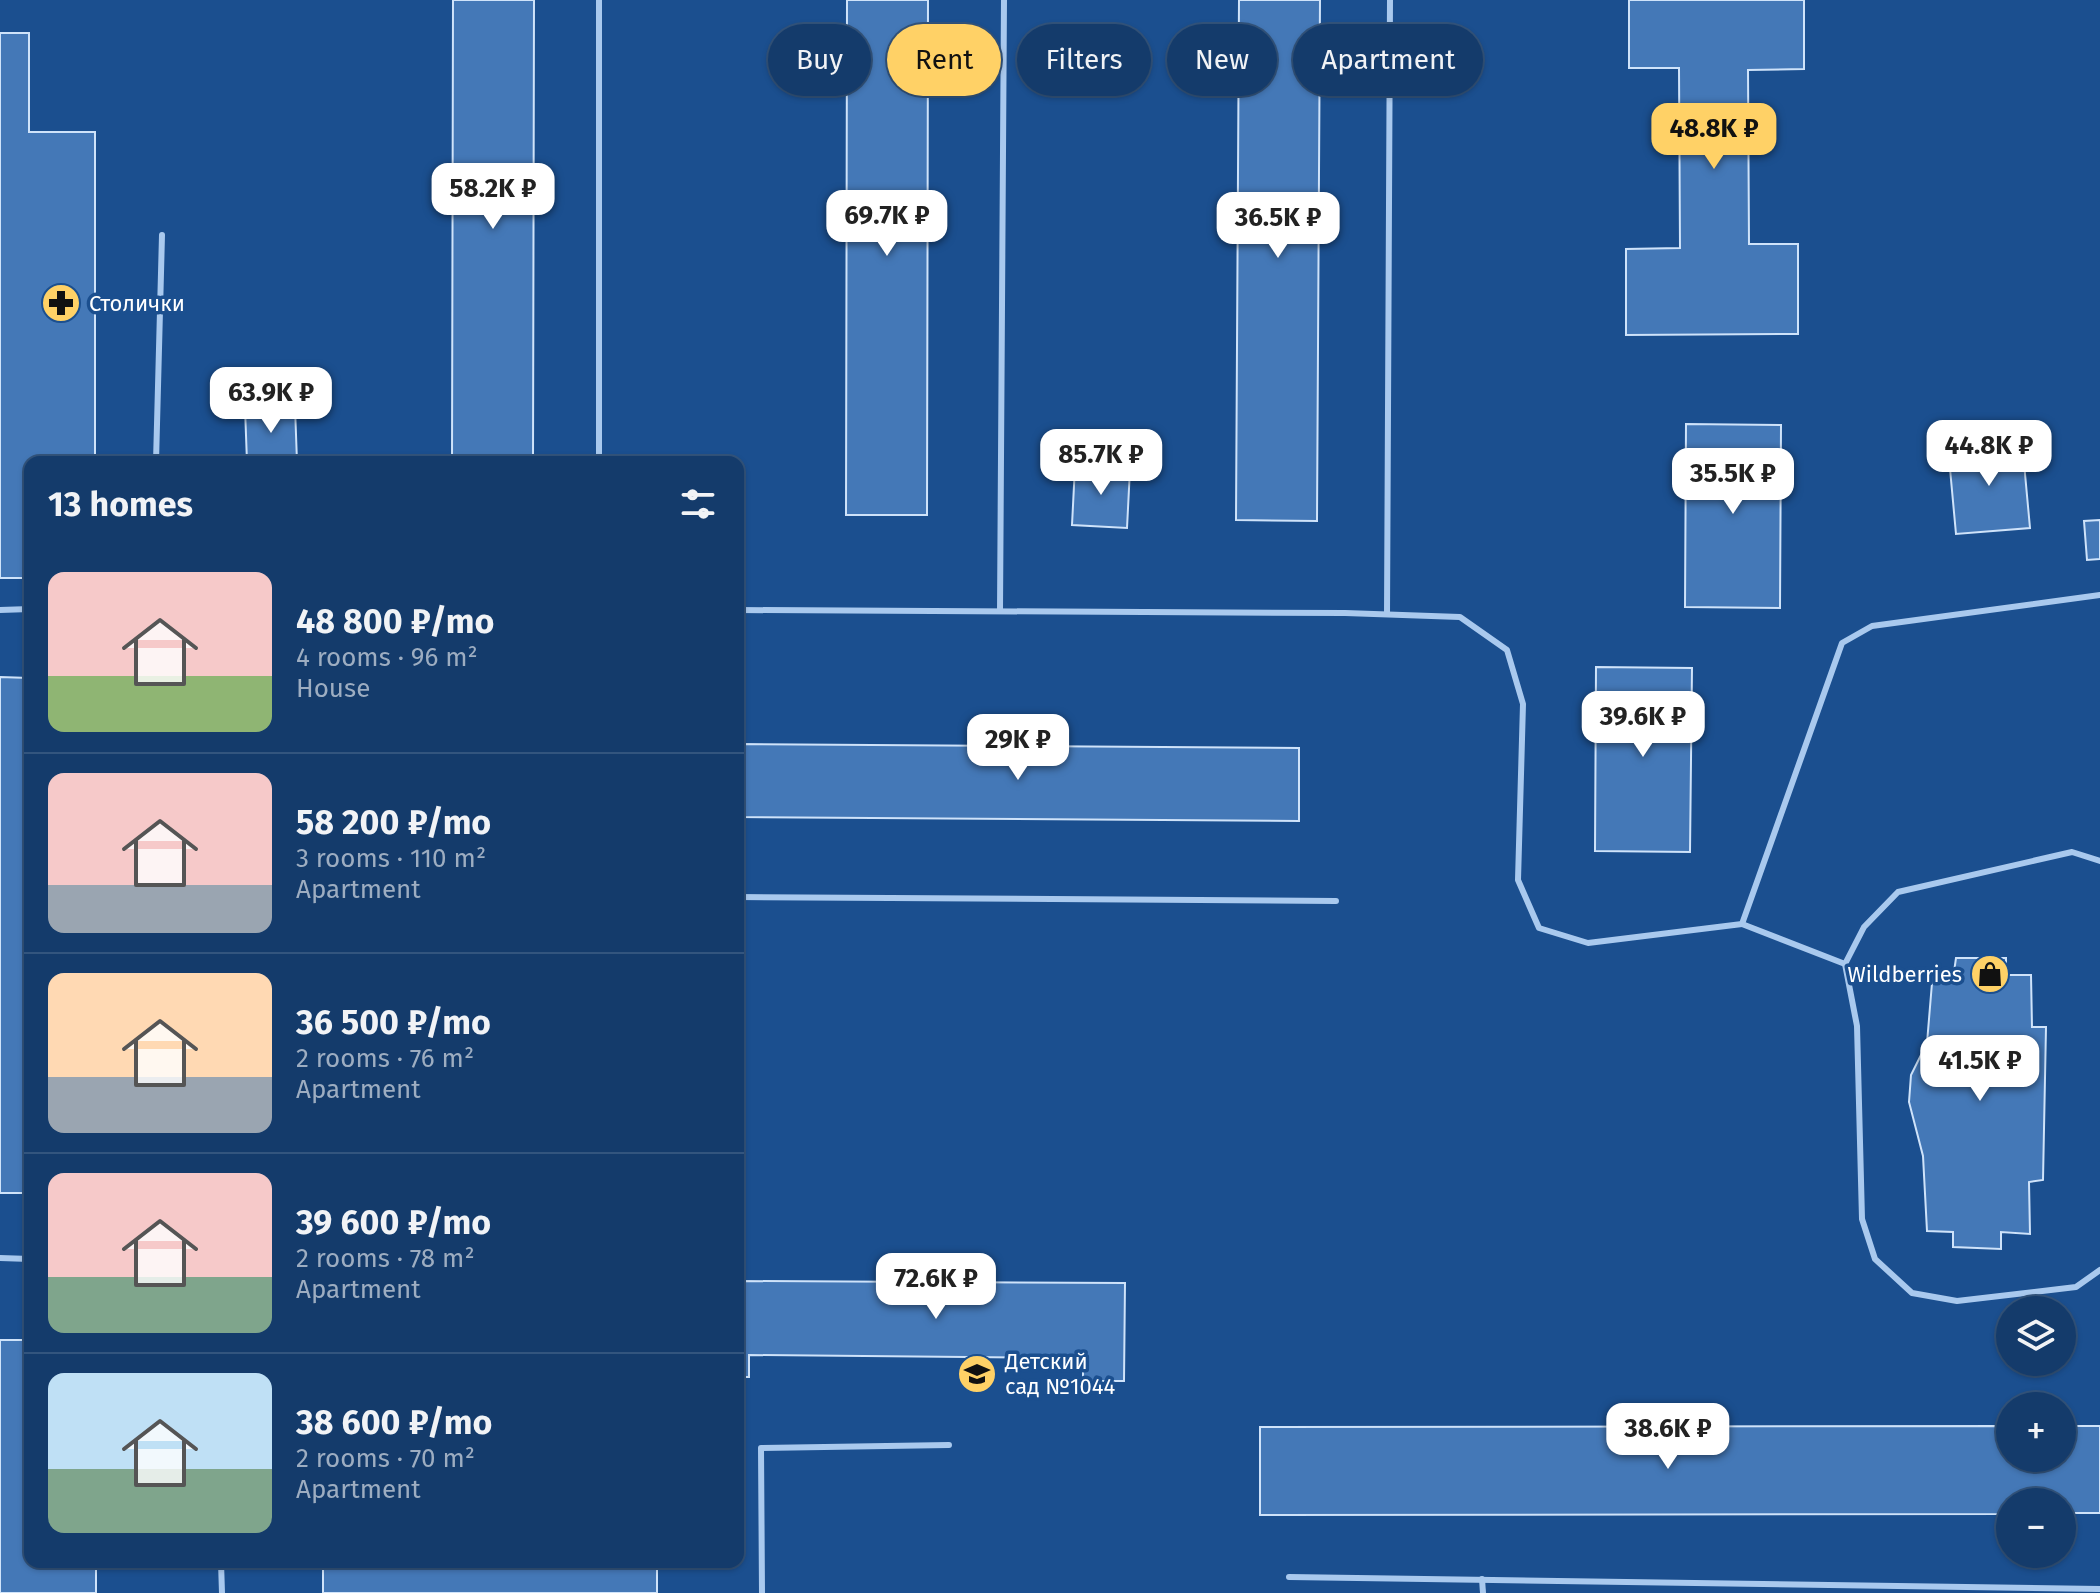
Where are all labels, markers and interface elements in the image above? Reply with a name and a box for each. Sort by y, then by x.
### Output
chip: Buy [768,24,871,96]
chip: Rent [887,24,1001,96]
chip: Filters [1017,24,1151,96]
chip: New [1167,24,1277,96]
chip: Apartment [1293,24,1483,96]
pin: 48.8K ₽ [1640,103,1788,171]
text: 48.8K ₽ [1669,113,1759,144]
pin: 58.2K ₽ [419,163,567,231]
text: 58.2K ₽ [450,173,536,204]
pin: 69.7K ₽ [813,190,961,258]
pin: 36.5K ₽ [1204,192,1352,260]
text: 69.7K ₽ [844,200,930,231]
text: 36.5K ₽ [1235,202,1321,233]
pharmacy icon: Столички [40,282,82,324]
place label: Столички [89,290,185,317]
pin: 63.9K ₽ [197,367,345,435]
text: 63.9K ₽ [228,377,314,408]
pin: 44.8K ₽ [1915,420,2063,488]
pin: 85.7K ₽ [1027,429,1175,497]
text: 44.8K ₽ [1945,430,2033,461]
text: 85.7K ₽ [1058,439,1144,470]
pin: 35.5K ₽ [1659,448,1807,516]
text: 35.5K ₽ [1690,458,1776,489]
icon: filters [676,482,720,526]
text: 13 homes [48,484,193,525]
text: 48 800 ₽/mo [296,601,494,642]
icon: home [112,604,208,700]
text: 4 rooms · 96 m² [296,642,478,673]
text: House [296,673,370,704]
pin: 39.6K ₽ [1569,691,1717,759]
text: 39.6K ₽ [1600,701,1686,732]
pin: 29K ₽ [962,714,1074,782]
text: 29K ₽ [985,724,1051,755]
text: 58 200 ₽/mo [296,802,491,843]
icon: home [112,805,208,901]
text: 3 rooms · 110 m² [296,843,486,874]
text: Apartment [296,874,421,905]
shop icon: Wildberries [1969,953,2011,995]
place label: Wildberries [1848,961,1962,988]
text: 36 500 ₽/mo [296,1002,491,1043]
icon: home [112,1005,208,1101]
pin: 41.5K ₽ [1906,1035,2054,1103]
text: 2 rooms · 76 m² [296,1043,474,1074]
text: 41.5K ₽ [1938,1045,2022,1076]
text: Apartment [296,1074,421,1105]
text: 39 600 ₽/mo [296,1202,491,1243]
icon: home [112,1205,208,1301]
text: 2 rooms · 78 m² [296,1243,475,1274]
pin: 72.6K ₽ [862,1253,1010,1321]
text: 72.6K ₽ [894,1263,978,1294]
text: Apartment [296,1274,421,1305]
map controls [1996,1296,2076,1568]
button: layers [1996,1296,2076,1376]
place label: Детский сад №1044 [1004,1348,1116,1400]
school or university icon: Детский сад №1044 [956,1353,998,1395]
button: + [1996,1392,2076,1472]
text: 38 600 ₽/mo [296,1402,492,1443]
pin: 38.6K ₽ [1594,1403,1742,1471]
icon: home [112,1405,208,1501]
text: 38.6K ₽ [1624,1413,1712,1444]
text: 2 rooms · 70 m² [296,1443,475,1474]
text: Apartment [296,1474,421,1505]
button: − [1996,1488,2076,1568]

